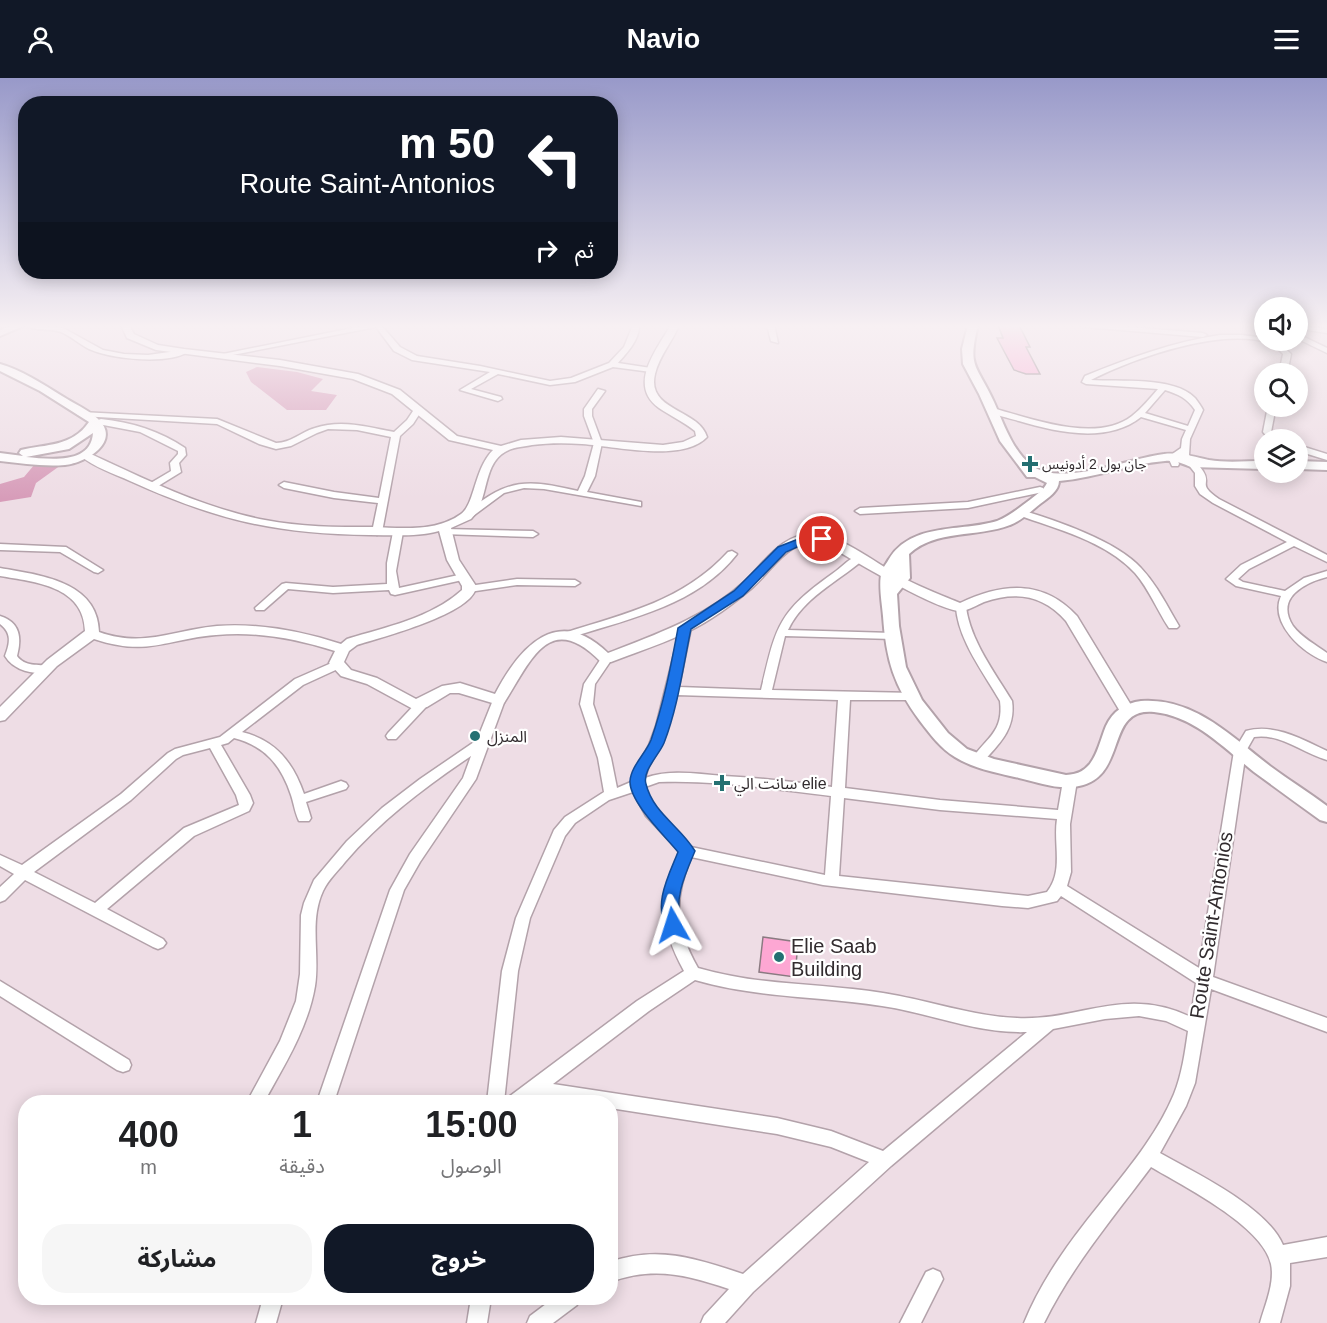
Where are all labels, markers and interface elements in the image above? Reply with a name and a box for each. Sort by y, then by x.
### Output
icon: person [24,23,57,56]
icon: menu [1270,23,1303,56]
text: Navio [627,24,700,54]
text: 50 m [399,120,495,167]
icon: left [516,120,594,198]
text: Route Saint-Antonios [240,169,495,199]
icon: right [530,234,563,267]
text: ثم [575,238,594,263]
map controls [1254,297,1308,483]
button: sound [1254,297,1308,351]
button: search [1254,363,1308,417]
button: layers [1254,429,1308,483]
place label: جان بول 2 أدونيس [1042,455,1146,473]
marker: جان بول 2 أدونيس [1023,457,1037,471]
pin [796,513,847,564]
icon: arrive [805,522,838,555]
place label: المنزل [487,728,527,747]
marker: المنزل [468,729,482,743]
place label: سانت الي elie [734,775,827,796]
marker: سانت الي elie [715,776,729,790]
street label: Route Saint-Antonios [1185,830,1237,1020]
position arrow [641,893,705,957]
place label: Elie Saab Building [791,935,877,980]
marker: Elie Saab Building [772,950,786,964]
text: 1 [292,1104,312,1145]
text: 15:00 [425,1104,517,1145]
text: 400 [119,1114,179,1155]
text: دقيقة [279,1155,325,1177]
text: الوصول [441,1155,502,1177]
text: m [140,1156,157,1178]
button: مشاركة [42,1224,312,1293]
button: خروج [324,1224,594,1293]

